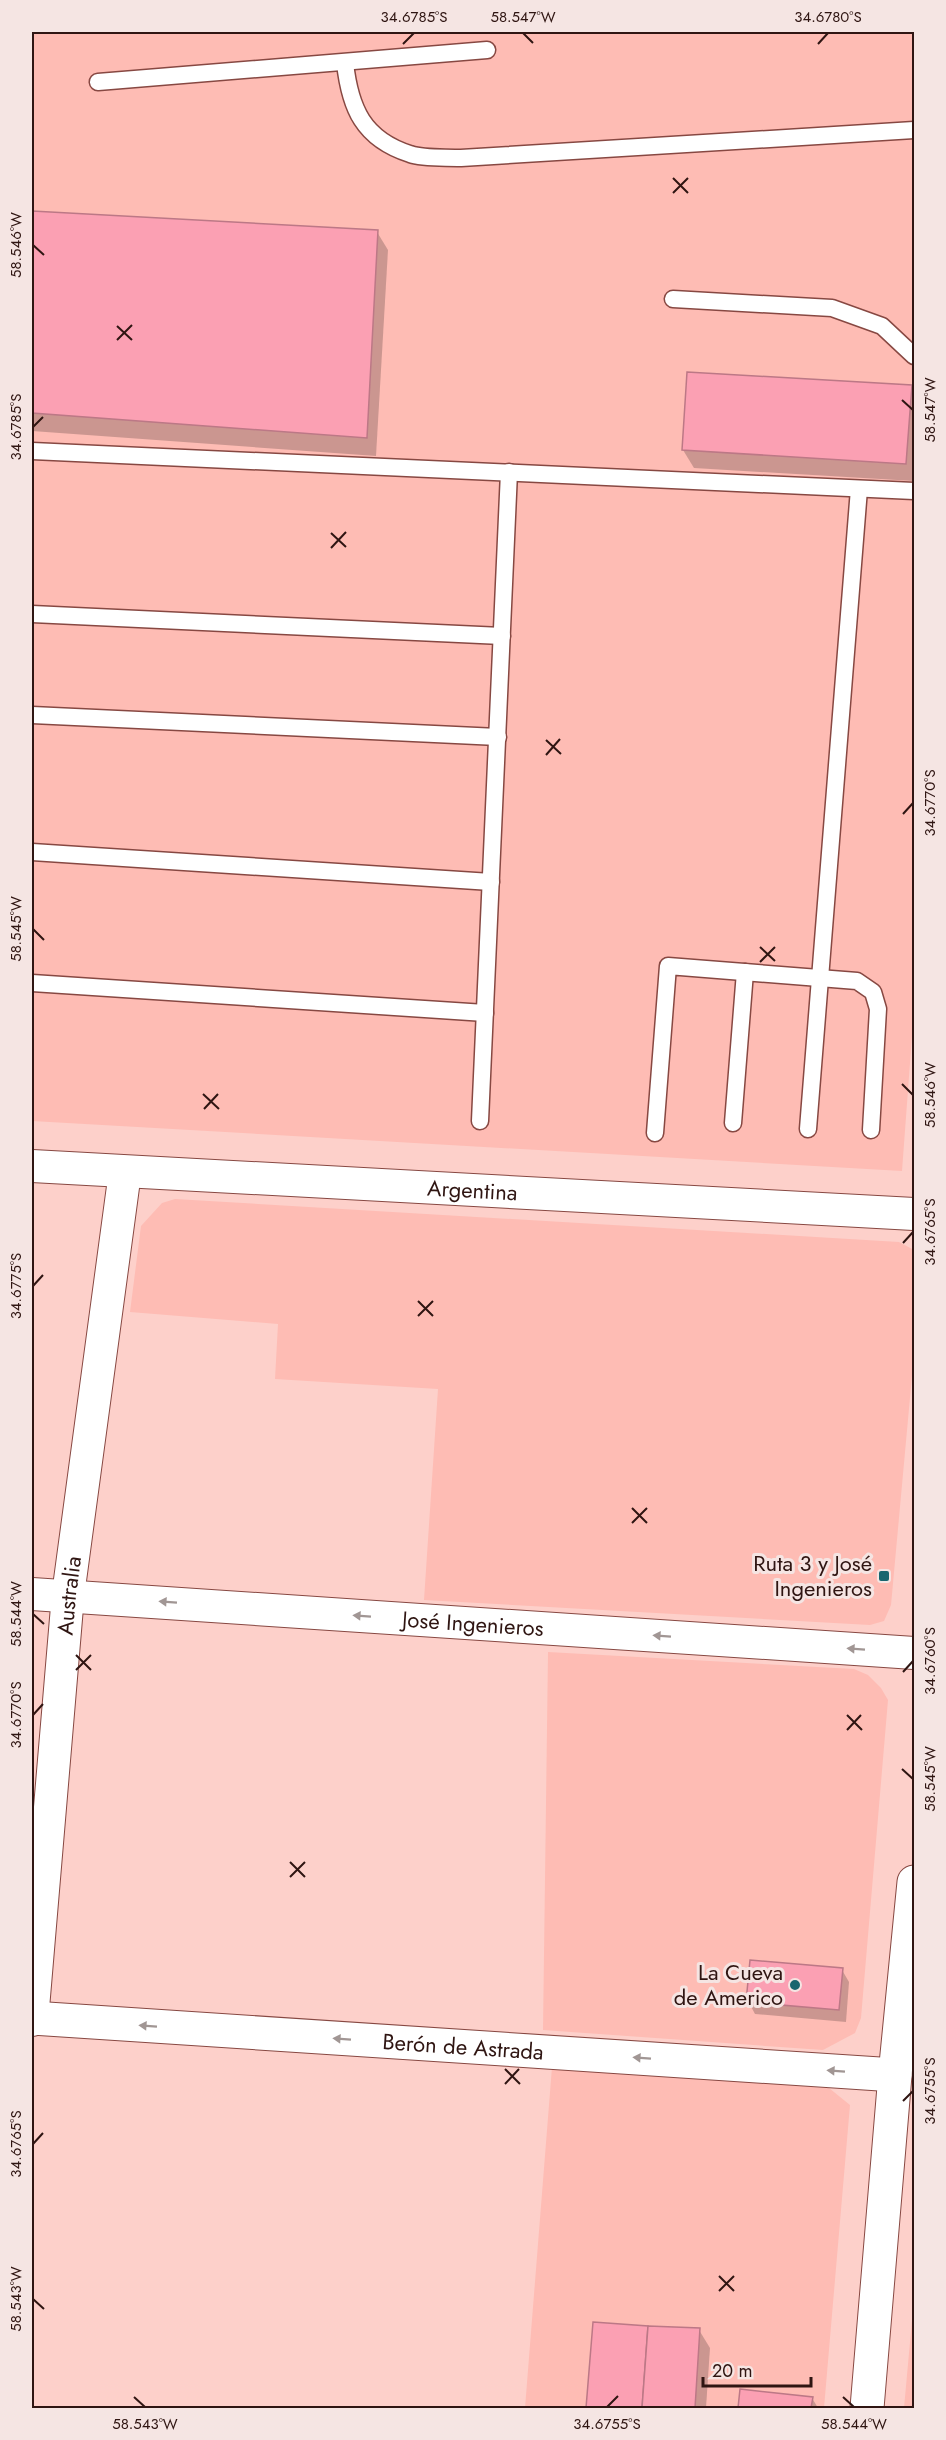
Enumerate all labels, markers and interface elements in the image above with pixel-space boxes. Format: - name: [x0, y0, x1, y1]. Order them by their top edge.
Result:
- text: 34.6785°S: [381, 6, 448, 28]
- text: 58.547°W: [490, 6, 556, 28]
- text: 34.6780°S: [794, 6, 862, 28]
- text: 58.546°W: [5, 212, 27, 278]
- text: 58.547°W: [919, 377, 941, 443]
- text: 34.6785°S: [5, 394, 27, 461]
- text: 34.6770°S: [919, 769, 941, 837]
- text: 58.545°W: [5, 896, 27, 962]
- text: 58.546°W: [919, 1062, 941, 1128]
- street label: Argentina: [426, 1172, 518, 1208]
- text: 34.6765°S: [919, 1198, 941, 1266]
- text: 34.6775°S: [5, 1253, 27, 1319]
- place label: Ruta 3 y José Ingenieros: [753, 1547, 872, 1604]
- street label: Australia: [49, 1554, 89, 1636]
- marker: Ruta 3 y José Ingenieros: [877, 1569, 891, 1583]
- text: 58.544°W: [5, 1581, 27, 1647]
- one-way arrow: [158, 1598, 177, 1607]
- street label: José Ingenieros: [398, 1603, 545, 1644]
- one-way arrow: [353, 1611, 372, 1620]
- text: 34.6760°S: [919, 1627, 941, 1695]
- one-way arrow: [652, 1631, 671, 1641]
- one-way arrow: [847, 1645, 866, 1654]
- text: 34.6770°S: [5, 1681, 27, 1749]
- text: 58.545°W: [919, 1746, 941, 1812]
- place label: La Cueva de Americo: [674, 1956, 783, 2013]
- marker: La Cueva de Americo: [788, 1978, 802, 1992]
- one-way arrow: [138, 2021, 157, 2030]
- street label: Berón de Astrada: [381, 2025, 545, 2068]
- one-way arrow: [333, 2034, 352, 2043]
- one-way arrow: [632, 2054, 651, 2063]
- text: 34.6755°S: [919, 2057, 941, 2125]
- one-way arrow: [827, 2067, 846, 2076]
- text: 34.6765°S: [5, 2110, 27, 2178]
- text: 58.543°W: [5, 2266, 27, 2332]
- scale bar: [703, 2350, 811, 2388]
- text: 20 m: [712, 2358, 752, 2384]
- text: 58.543°W: [112, 2413, 178, 2435]
- text: 34.6755°S: [573, 2413, 641, 2435]
- text: 58.544°W: [821, 2413, 887, 2435]

